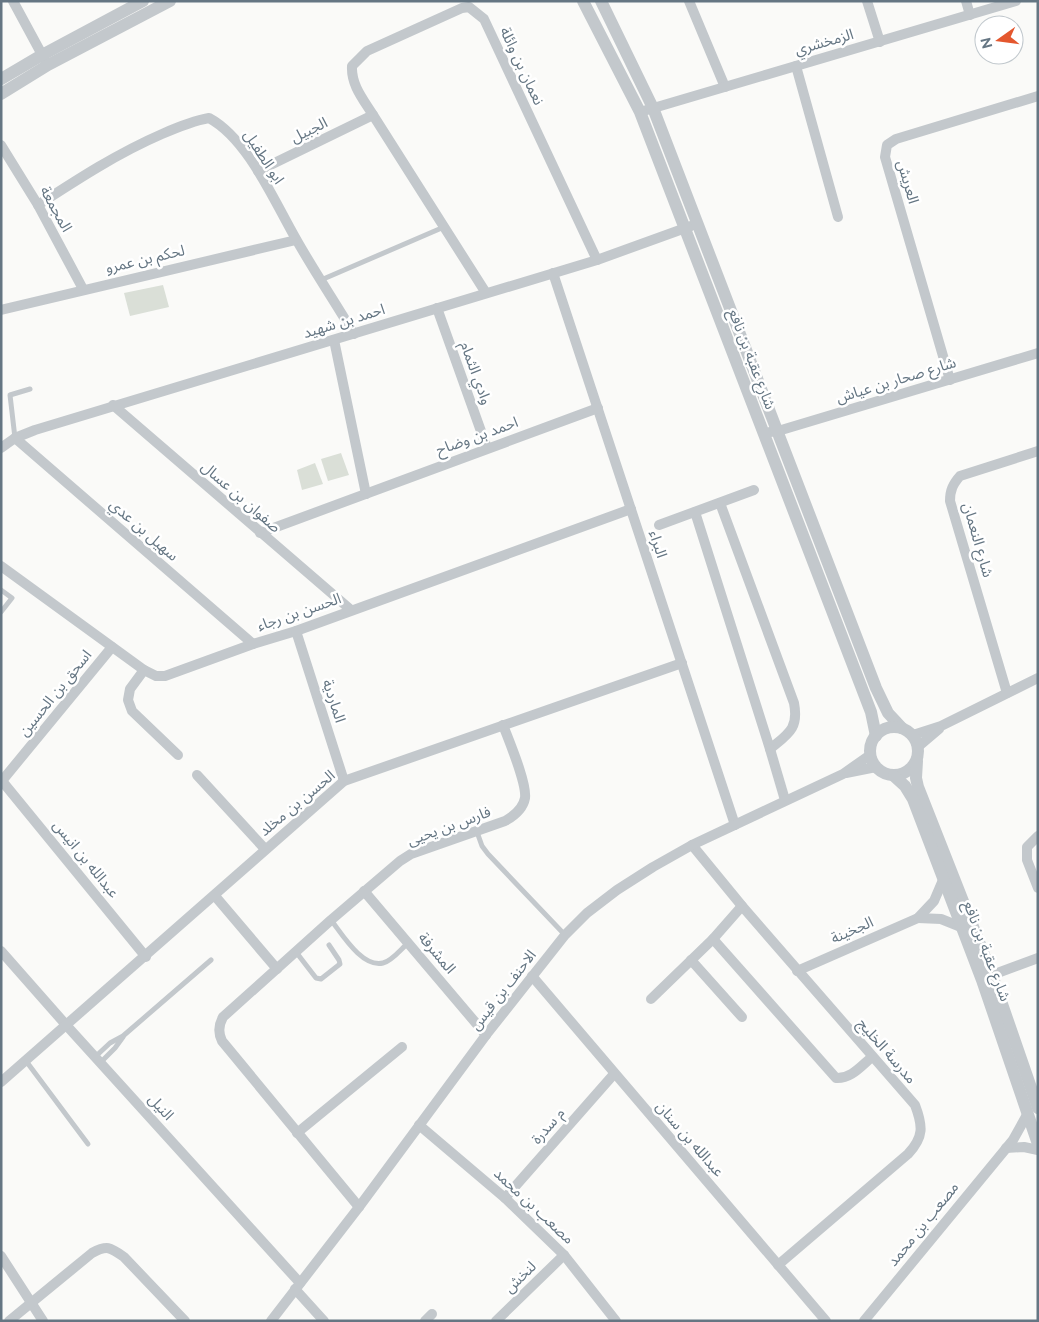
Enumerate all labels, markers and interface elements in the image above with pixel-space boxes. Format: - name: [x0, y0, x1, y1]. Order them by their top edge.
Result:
- north arrow: [974, 15, 1024, 65]
- street label: نعمان بن وائلة: [496, 24, 548, 108]
- street label: الزمخشري: [793, 25, 856, 61]
- text: N: [977, 36, 995, 50]
- street label: الجبيل: [288, 113, 330, 147]
- street label: ابو الطفيل: [240, 127, 288, 187]
- street label: العريش: [893, 158, 923, 206]
- street label: المجمعة: [36, 183, 76, 235]
- street label: لحكم بن عمرو: [104, 241, 187, 279]
- street label: احمد بن شهيد: [301, 300, 387, 342]
- street label: شارع عقبة بن نافع: [722, 306, 780, 413]
- street label: وادي الثمام: [454, 339, 496, 408]
- street label: شارع صحار بن عياش: [834, 353, 959, 410]
- street label: احمد بن وضاح: [434, 413, 521, 462]
- street label: صفوان بن عسال: [198, 458, 284, 536]
- street label: سهيل بن عدي: [104, 495, 182, 567]
- street label: شارع النعمان: [956, 501, 997, 580]
- street label: البراء: [645, 528, 671, 560]
- street label: الحسن بن رجاء: [255, 589, 343, 635]
- street label: اسحق بن الحسين: [15, 646, 96, 740]
- street label: الماردية: [319, 677, 349, 725]
- street label: الحسن بن مخلد: [255, 766, 339, 840]
- street label: فارس بن يحيى: [405, 802, 493, 849]
- street label: عبدالله بن انيس: [49, 816, 123, 902]
- street label: شارع عقبة بن نافع: [957, 898, 1015, 1005]
- street label: الجخينة: [828, 913, 876, 947]
- street label: المشرفة: [415, 929, 459, 977]
- street label: الاحنف بن قيس: [466, 946, 540, 1034]
- street label: مدرسة الخليج: [851, 1015, 920, 1089]
- street label: النيل: [145, 1090, 177, 1124]
- street label: عبدالله بن سنان: [652, 1098, 728, 1181]
- street label: م سدرة: [527, 1104, 570, 1149]
- street label: مصعب بن محمد: [490, 1164, 578, 1248]
- street label: مصعب بن محمد: [884, 1178, 962, 1270]
- street label: لنخش: [500, 1257, 540, 1297]

